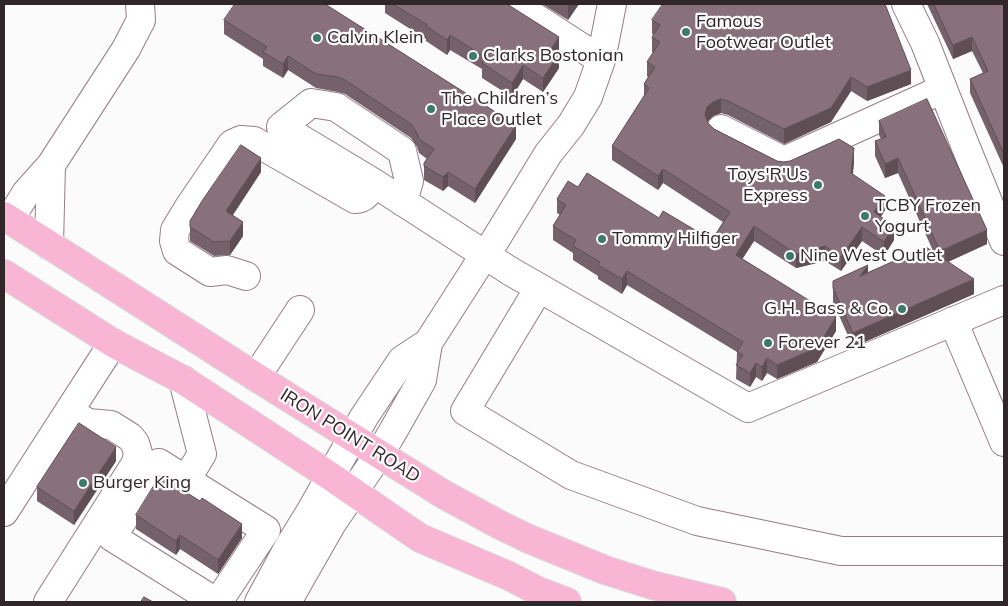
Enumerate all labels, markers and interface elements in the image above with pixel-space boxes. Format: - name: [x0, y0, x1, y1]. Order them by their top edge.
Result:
- place label: Famous Footwear Outlet: [696, 11, 831, 54]
- marker: Famous Footwear Outlet: [680, 26, 692, 38]
- place label: Calvin Klein: [327, 27, 424, 49]
- marker: Calvin Klein: [311, 32, 323, 44]
- place label: Clarks Bostonian: [483, 45, 624, 67]
- marker: Clarks Bostonian: [467, 50, 479, 62]
- place label: The Children’s Place Outlet: [441, 88, 558, 130]
- marker: The Children’s Place Outlet: [425, 103, 437, 115]
- place label: Toys'R'Us Express: [728, 164, 808, 206]
- marker: Toys'R'Us Express: [812, 179, 824, 191]
- place label: TCBY Frozen Yogurt: [875, 195, 981, 238]
- marker: TCBY Frozen Yogurt: [859, 210, 871, 222]
- place label: Tommy Hilfiger: [612, 228, 737, 250]
- marker: Tommy Hilfiger: [596, 233, 608, 245]
- place label: Nine West Outlet: [800, 245, 942, 267]
- marker: Nine West Outlet: [784, 250, 796, 262]
- place label: G.H. Bass & Co.: [764, 298, 892, 320]
- marker: G.H. Bass & Co.: [896, 303, 908, 315]
- place label: Forever 21: [778, 332, 866, 354]
- marker: Forever 21: [762, 337, 774, 349]
- street label: IRON POINT ROAD: [276, 384, 424, 488]
- place label: Burger King: [93, 472, 191, 494]
- marker: Burger King: [77, 477, 89, 489]

